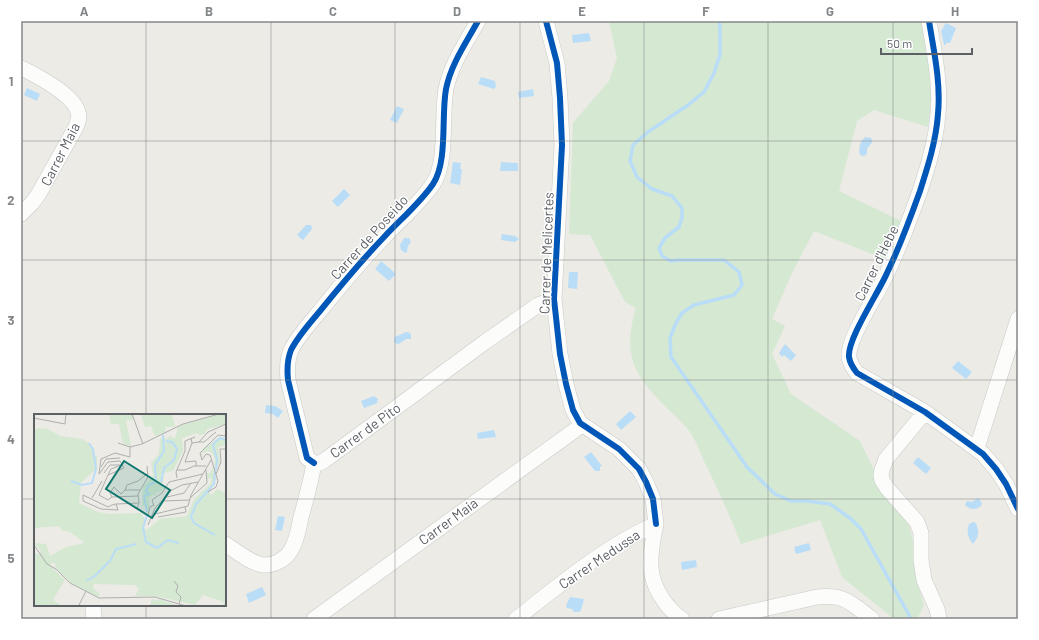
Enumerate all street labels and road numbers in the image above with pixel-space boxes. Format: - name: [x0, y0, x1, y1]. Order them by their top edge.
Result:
- street label: Carrer Maia: [37, 119, 83, 189]
- street label: Carrer de Poseido: [327, 191, 411, 283]
- street label: Carrer de Melicertes: [535, 191, 557, 314]
- street label: Carrer d'Hebe: [850, 222, 902, 304]
- street label: Carrer de Pito: [326, 399, 404, 461]
- street label: Carrer Maia: [415, 494, 481, 548]
- street label: Carrer Medussa: [555, 526, 643, 592]

